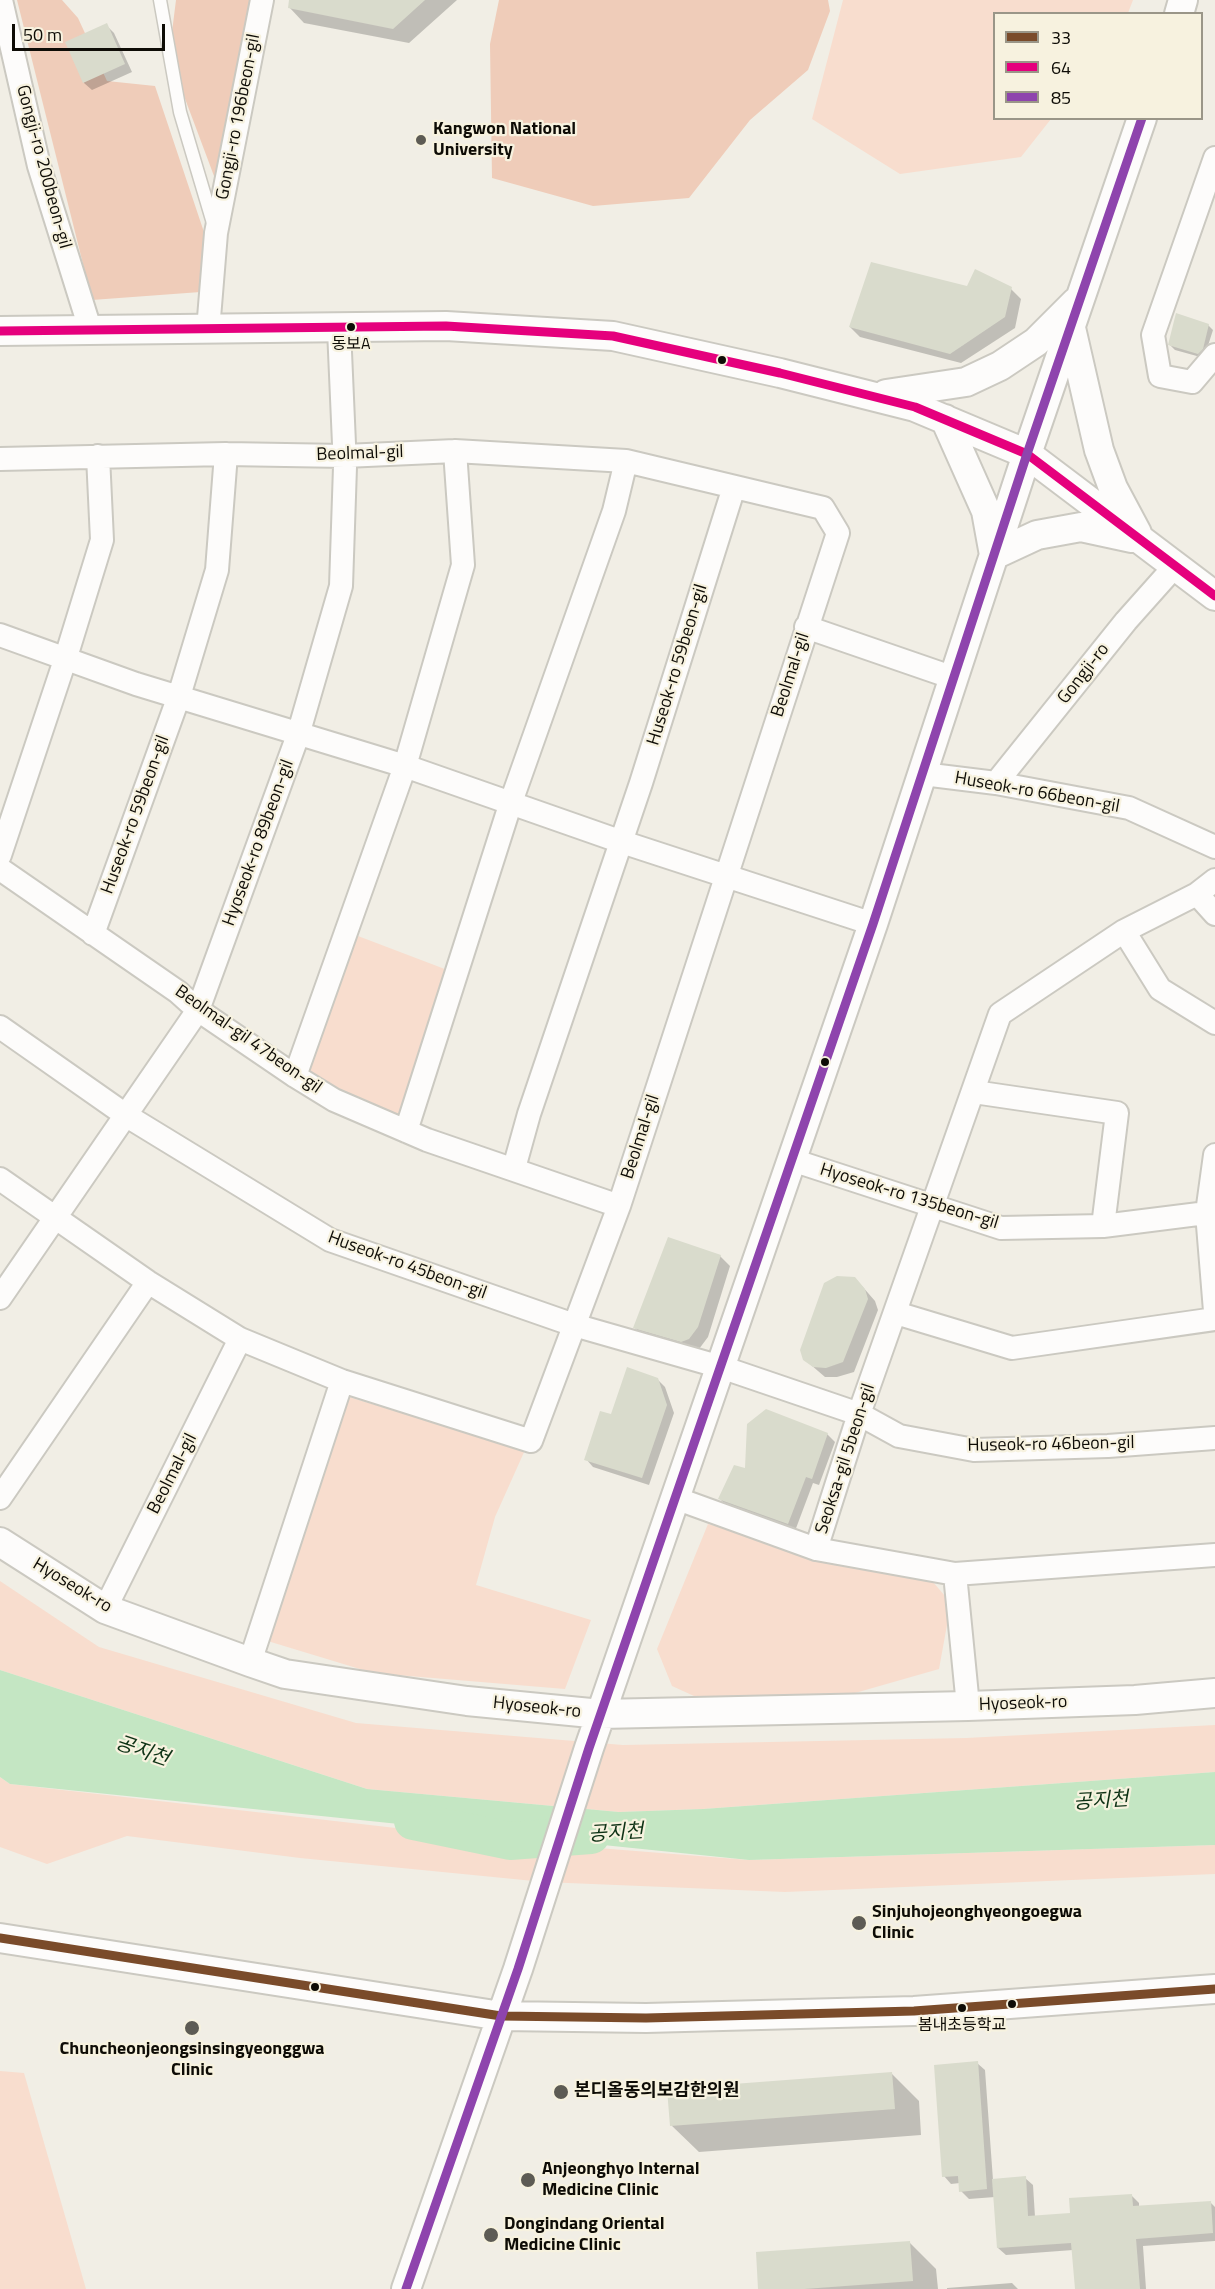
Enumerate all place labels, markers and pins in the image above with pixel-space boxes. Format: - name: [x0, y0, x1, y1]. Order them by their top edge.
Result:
- place label: Kangwon National University: [433, 119, 576, 162]
- marker: Kangwon National University: [414, 133, 428, 147]
- marker: 동보A: [345, 321, 357, 333]
- place label: 동보A: [332, 335, 370, 355]
- unlabelled marker: [716, 354, 728, 366]
- unlabelled marker: [819, 1056, 831, 1068]
- place label: Sinjuhojeonghyeongoegwa Clinic: [872, 1902, 1082, 1944]
- marker: Sinjuhojeonghyeongoegwa Clinic: [850, 1914, 868, 1932]
- unlabelled marker: [309, 1981, 321, 1993]
- unlabelled marker: [1006, 1998, 1018, 2010]
- marker: 봄내초등학교: [956, 2002, 968, 2014]
- place label: 봄내초등학교: [918, 2016, 1006, 2036]
- marker: Chuncheonjeongsinsingyeonggwa Clinic: [183, 2019, 201, 2037]
- place label: Chuncheonjeongsinsingyeonggwa Clinic: [60, 2039, 324, 2082]
- place label: 본디올동의보감한의원: [574, 2081, 740, 2103]
- marker: 본디올동의보감한의원: [552, 2083, 570, 2101]
- place label: Anjeonghyo Internal Medicine Clinic: [542, 2159, 700, 2202]
- marker: Anjeonghyo Internal Medicine Clinic: [519, 2171, 537, 2189]
- place label: Dongindang Oriental Medicine Clinic: [504, 2214, 665, 2256]
- marker: Dongindang Oriental Medicine Clinic: [482, 2226, 500, 2244]

